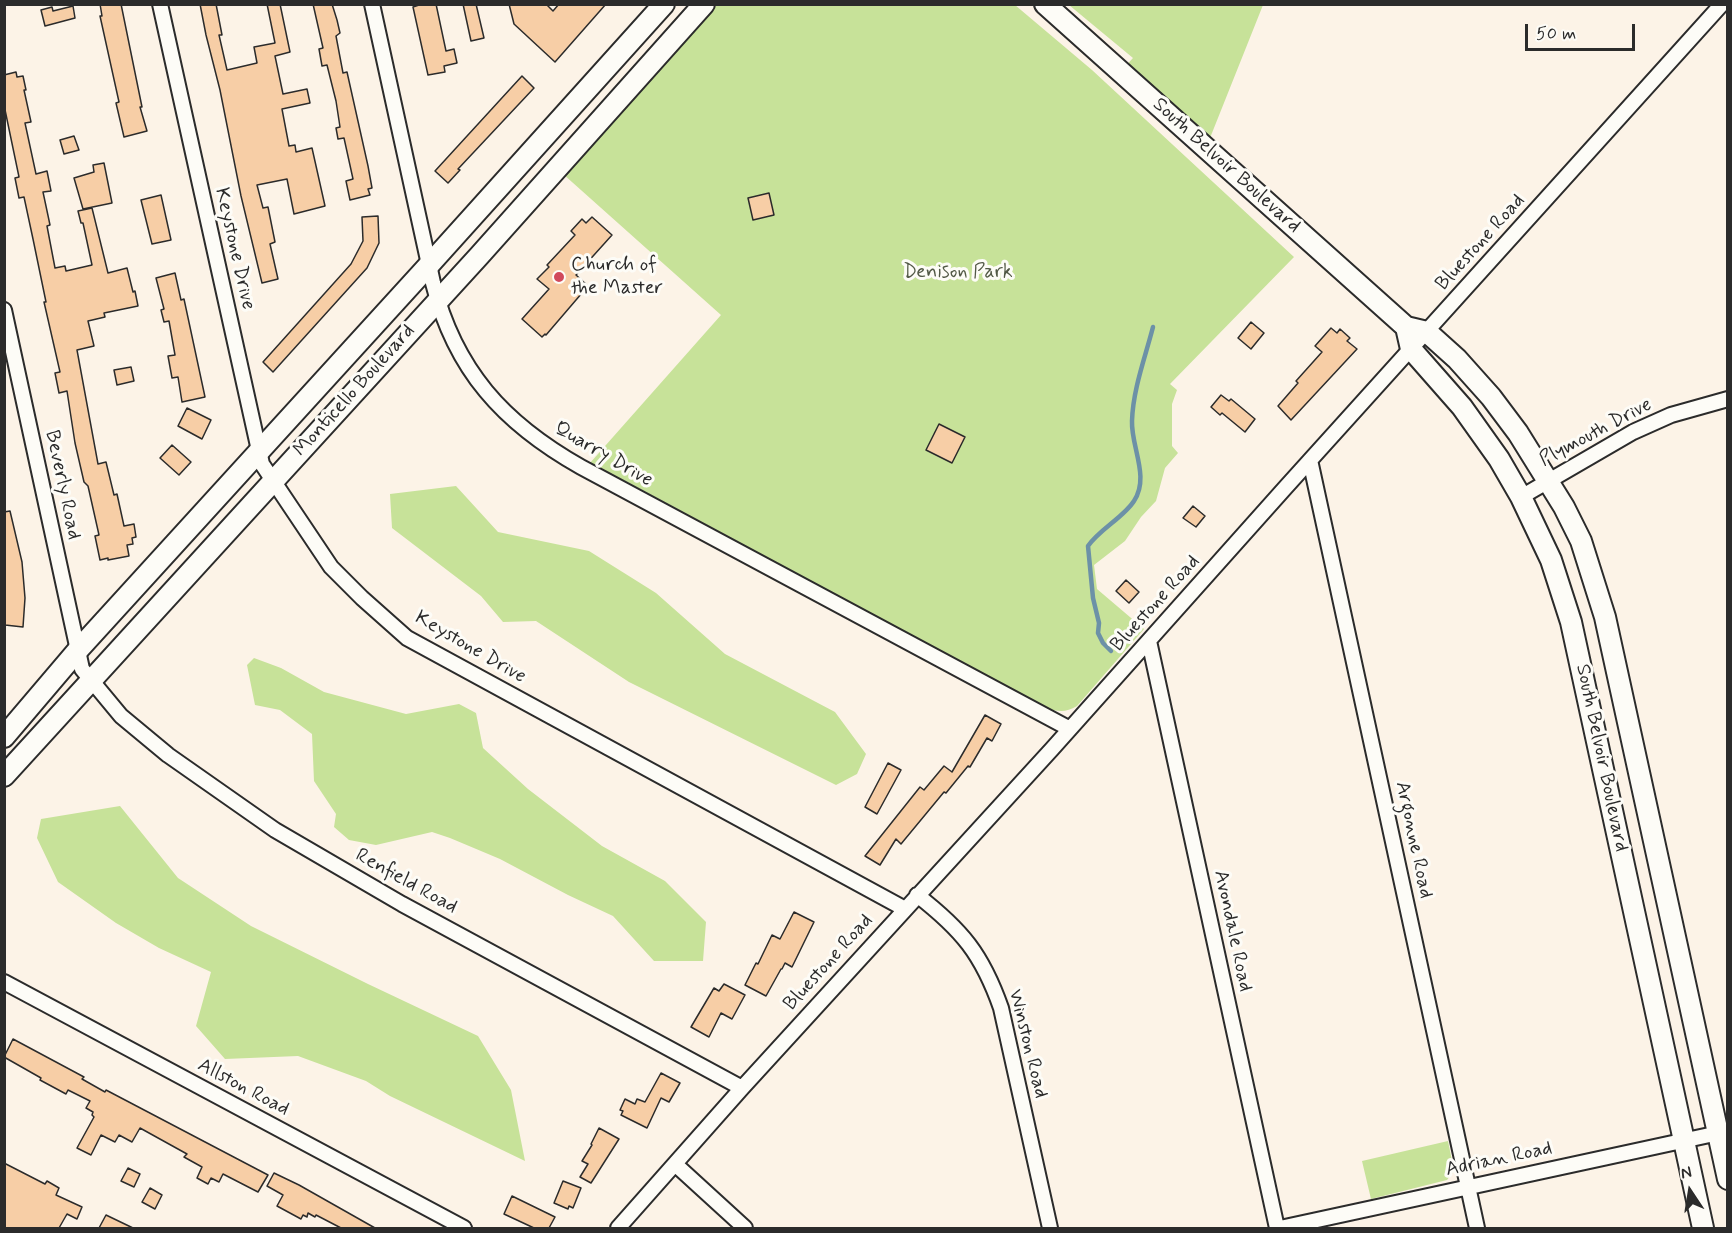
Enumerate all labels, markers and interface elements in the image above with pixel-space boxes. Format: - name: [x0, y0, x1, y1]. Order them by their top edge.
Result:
- scale bar: [1528, 12, 1638, 50]
- text: 50 m: [1536, 22, 1576, 46]
- street label: South Belvoir Boulevard: [1147, 93, 1305, 239]
- street label: Keystone Drive: [208, 186, 260, 312]
- street label: Bluestone Road: [1431, 190, 1531, 296]
- place label: Church of the Master: [571, 254, 663, 301]
- park label: Denison Park: [903, 261, 1013, 285]
- marker: Church of the Master: [552, 270, 566, 284]
- street label: Monticello Boulevard: [289, 320, 421, 462]
- street label: Plymouth Drive: [1536, 393, 1656, 473]
- street label: Quarry Drive: [549, 417, 657, 493]
- street label: Beverly Road: [39, 428, 85, 542]
- street label: Bluestone Road: [1106, 551, 1206, 657]
- street label: Keystone Drive: [410, 607, 530, 689]
- street label: South Belvoir Boulevard: [1569, 662, 1633, 854]
- street label: Argonne Road: [1389, 779, 1437, 901]
- street label: Renfield Road: [351, 844, 461, 920]
- street label: Avondale Road: [1207, 868, 1257, 994]
- street label: Bluestone Road: [779, 910, 879, 1016]
- street label: Winston Road: [1002, 987, 1052, 1101]
- street label: Allston Road: [193, 1054, 293, 1122]
- street label: Adrian Road: [1444, 1137, 1554, 1183]
- north arrow: [1660, 1161, 1720, 1221]
- text: N: [1679, 1162, 1694, 1184]

